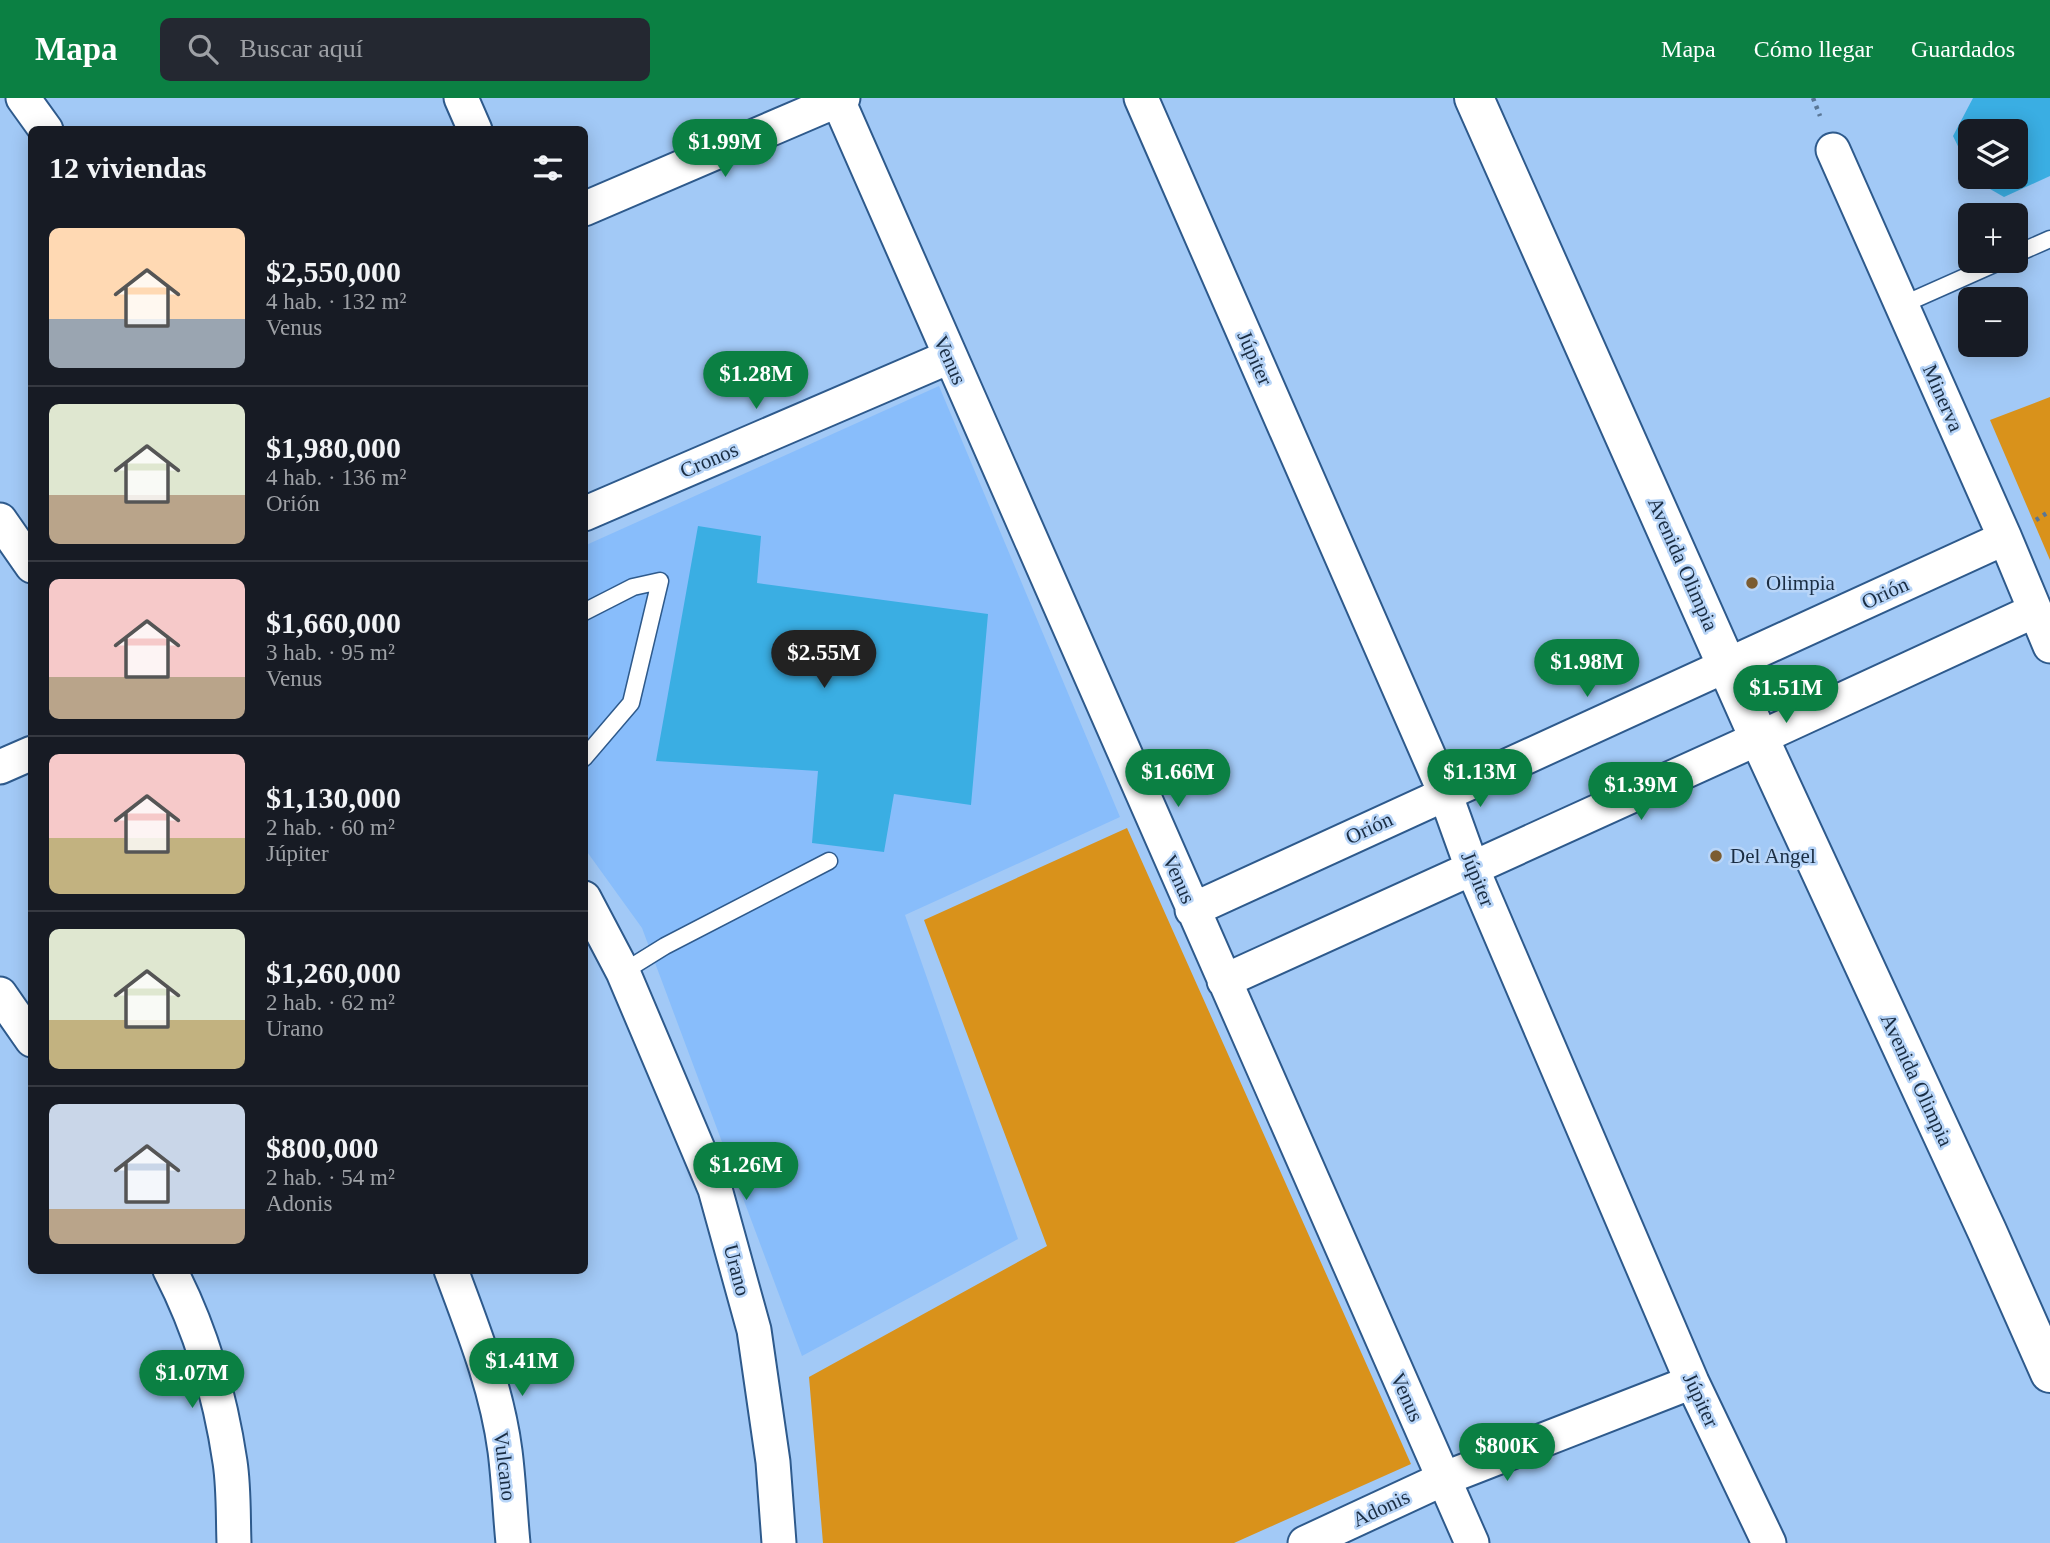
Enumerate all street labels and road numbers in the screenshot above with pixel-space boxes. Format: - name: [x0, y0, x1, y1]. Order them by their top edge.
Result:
- street label: Júpiter: [1232, 327, 1278, 389]
- street label: Venus: [929, 332, 971, 388]
- street label: Minerva: [1918, 361, 1969, 436]
- street label: Cronos: [676, 437, 742, 483]
- street label: Avenida Olimpia: [1643, 493, 1723, 635]
- street label: Orión: [1858, 572, 1913, 614]
- street label: Orión: [1342, 807, 1397, 849]
- street label: Júpiter: [1456, 848, 1500, 910]
- street label: Venus: [1158, 851, 1200, 907]
- street label: Avenida Olimpia: [1876, 1010, 1959, 1151]
- street label: Urano: [719, 1242, 755, 1298]
- street label: Venus: [1386, 1369, 1428, 1425]
- street label: Júpiter: [1678, 1369, 1724, 1431]
- street label: Vulcano: [489, 1430, 521, 1502]
- street label: Adonis: [1348, 1484, 1414, 1532]

